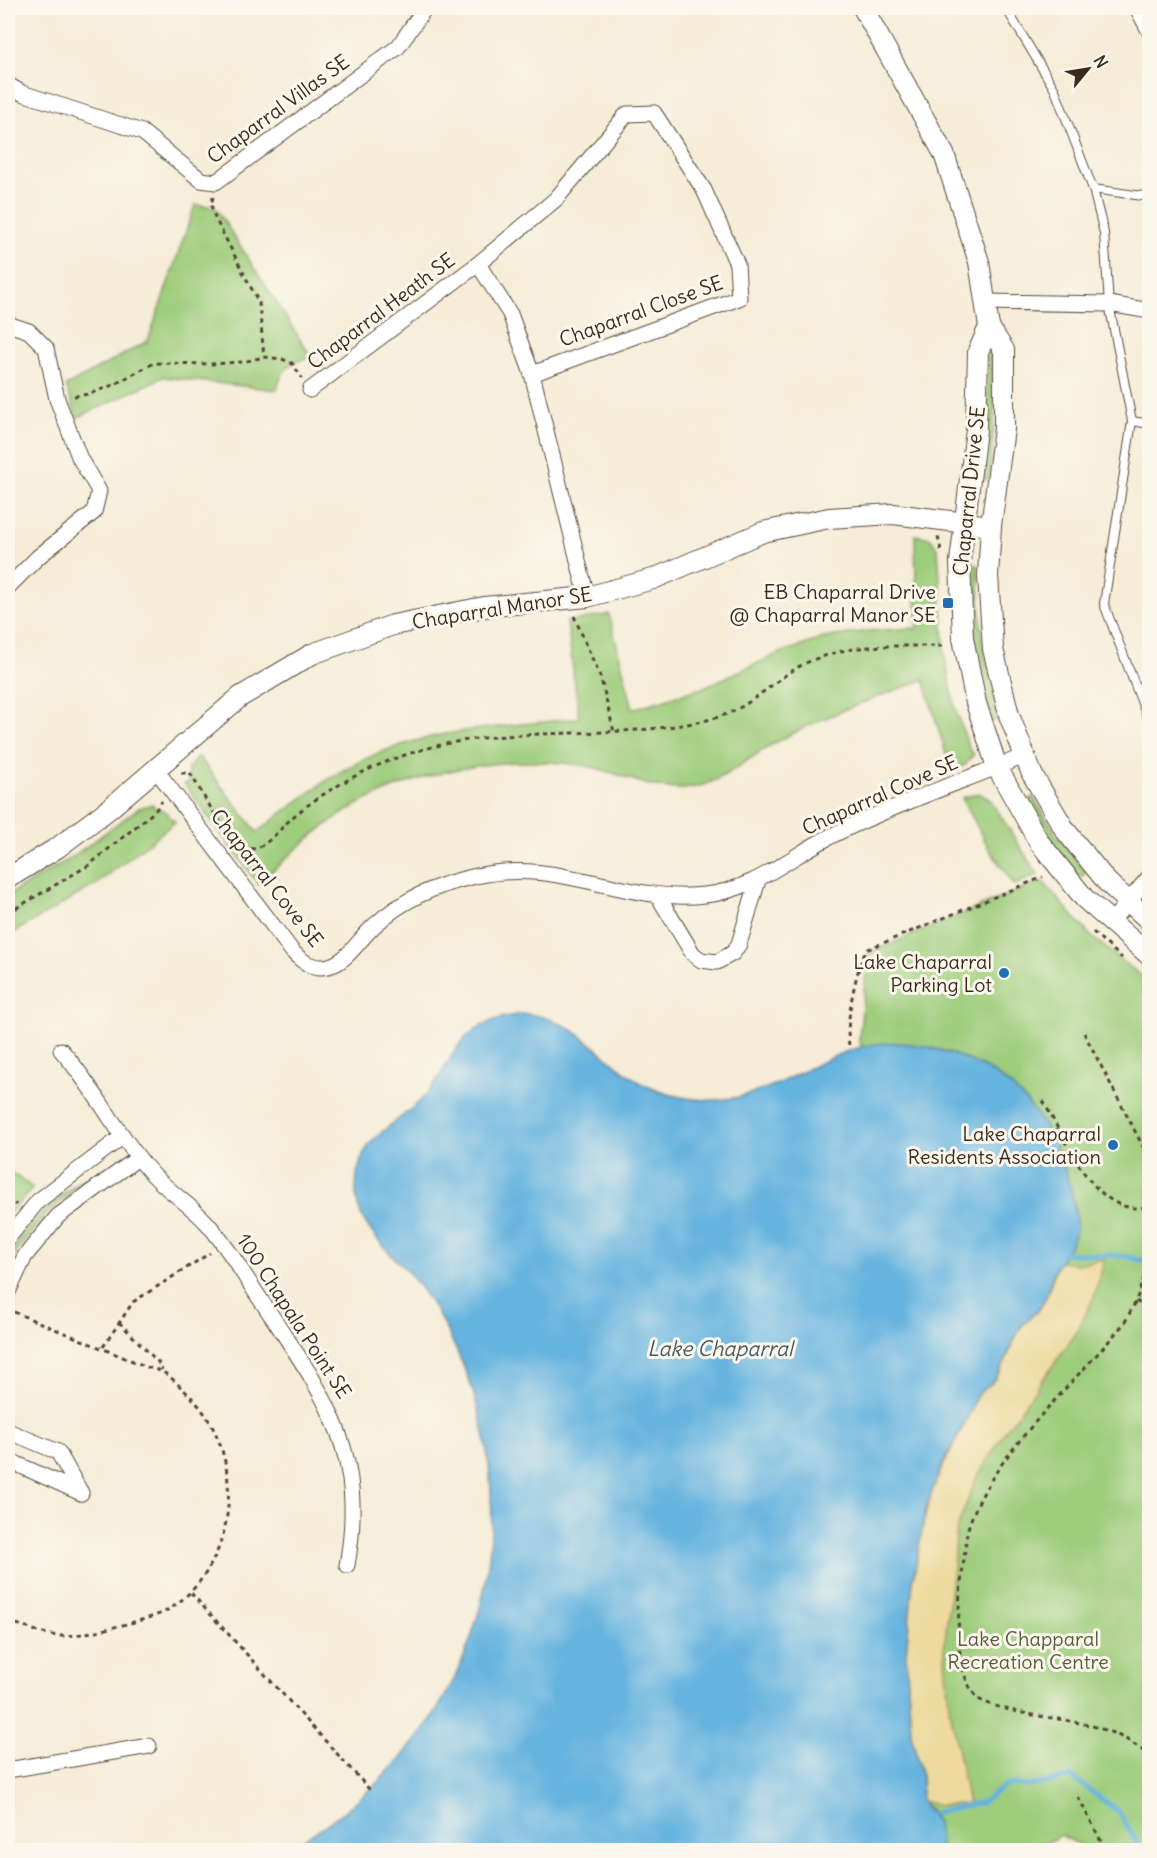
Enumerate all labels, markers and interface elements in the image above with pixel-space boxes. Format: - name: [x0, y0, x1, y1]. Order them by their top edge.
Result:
- north arrow: [1058, 39, 1118, 99]
- street label: Chaparral Villas SE: [202, 49, 354, 169]
- text: N: [1090, 52, 1112, 71]
- street label: Chaparral Heath SE: [302, 247, 459, 374]
- street label: Chaparral Close SE: [556, 269, 726, 352]
- street label: Chaparral Drive SE: [947, 405, 990, 577]
- place label: EB Chaparral Drive @ Chaparral Manor SE: [729, 579, 936, 627]
- street label: Chaparral Manor SE: [410, 581, 594, 634]
- marker: EB Chaparral Drive @ Chaparral Manor SE: [941, 596, 955, 610]
- street label: Chaparral Cove SE: [798, 749, 962, 840]
- street label: Chaparral Cove SE: [206, 804, 329, 952]
- place label: Lake Chaparral Parking Lot: [853, 949, 992, 997]
- marker: Lake Chaparral Parking Lot: [997, 966, 1011, 980]
- place label: Lake Chaparral Residents Association: [908, 1121, 1101, 1169]
- marker: Lake Chaparral Residents Association: [1106, 1138, 1120, 1152]
- street label: 100 Chapala Point SE: [232, 1229, 357, 1403]
- water label: Lake Chaparral: [647, 1335, 796, 1362]
- park label: Lake Chapparal Recreation Centre: [947, 1626, 1109, 1674]

